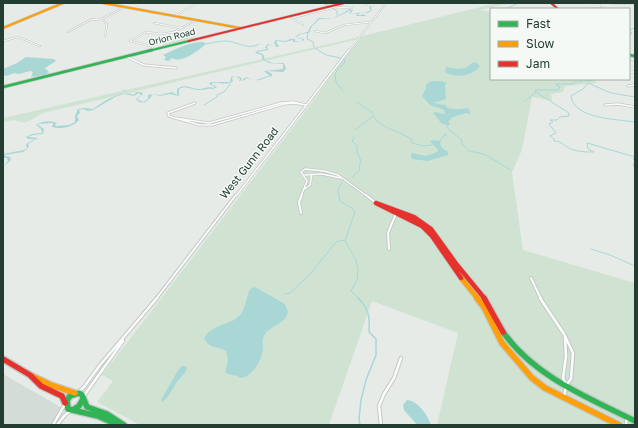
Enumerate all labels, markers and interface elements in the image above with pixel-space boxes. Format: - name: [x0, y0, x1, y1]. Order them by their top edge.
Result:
- legend: [490, 8, 630, 80]
- text: Fast: [526, 16, 551, 31]
- street label: Orion Road: [147, 25, 196, 48]
- text: Slow: [526, 36, 554, 51]
- text: Jam: [526, 56, 550, 71]
- street label: West Gunn Road: [217, 124, 281, 201]

